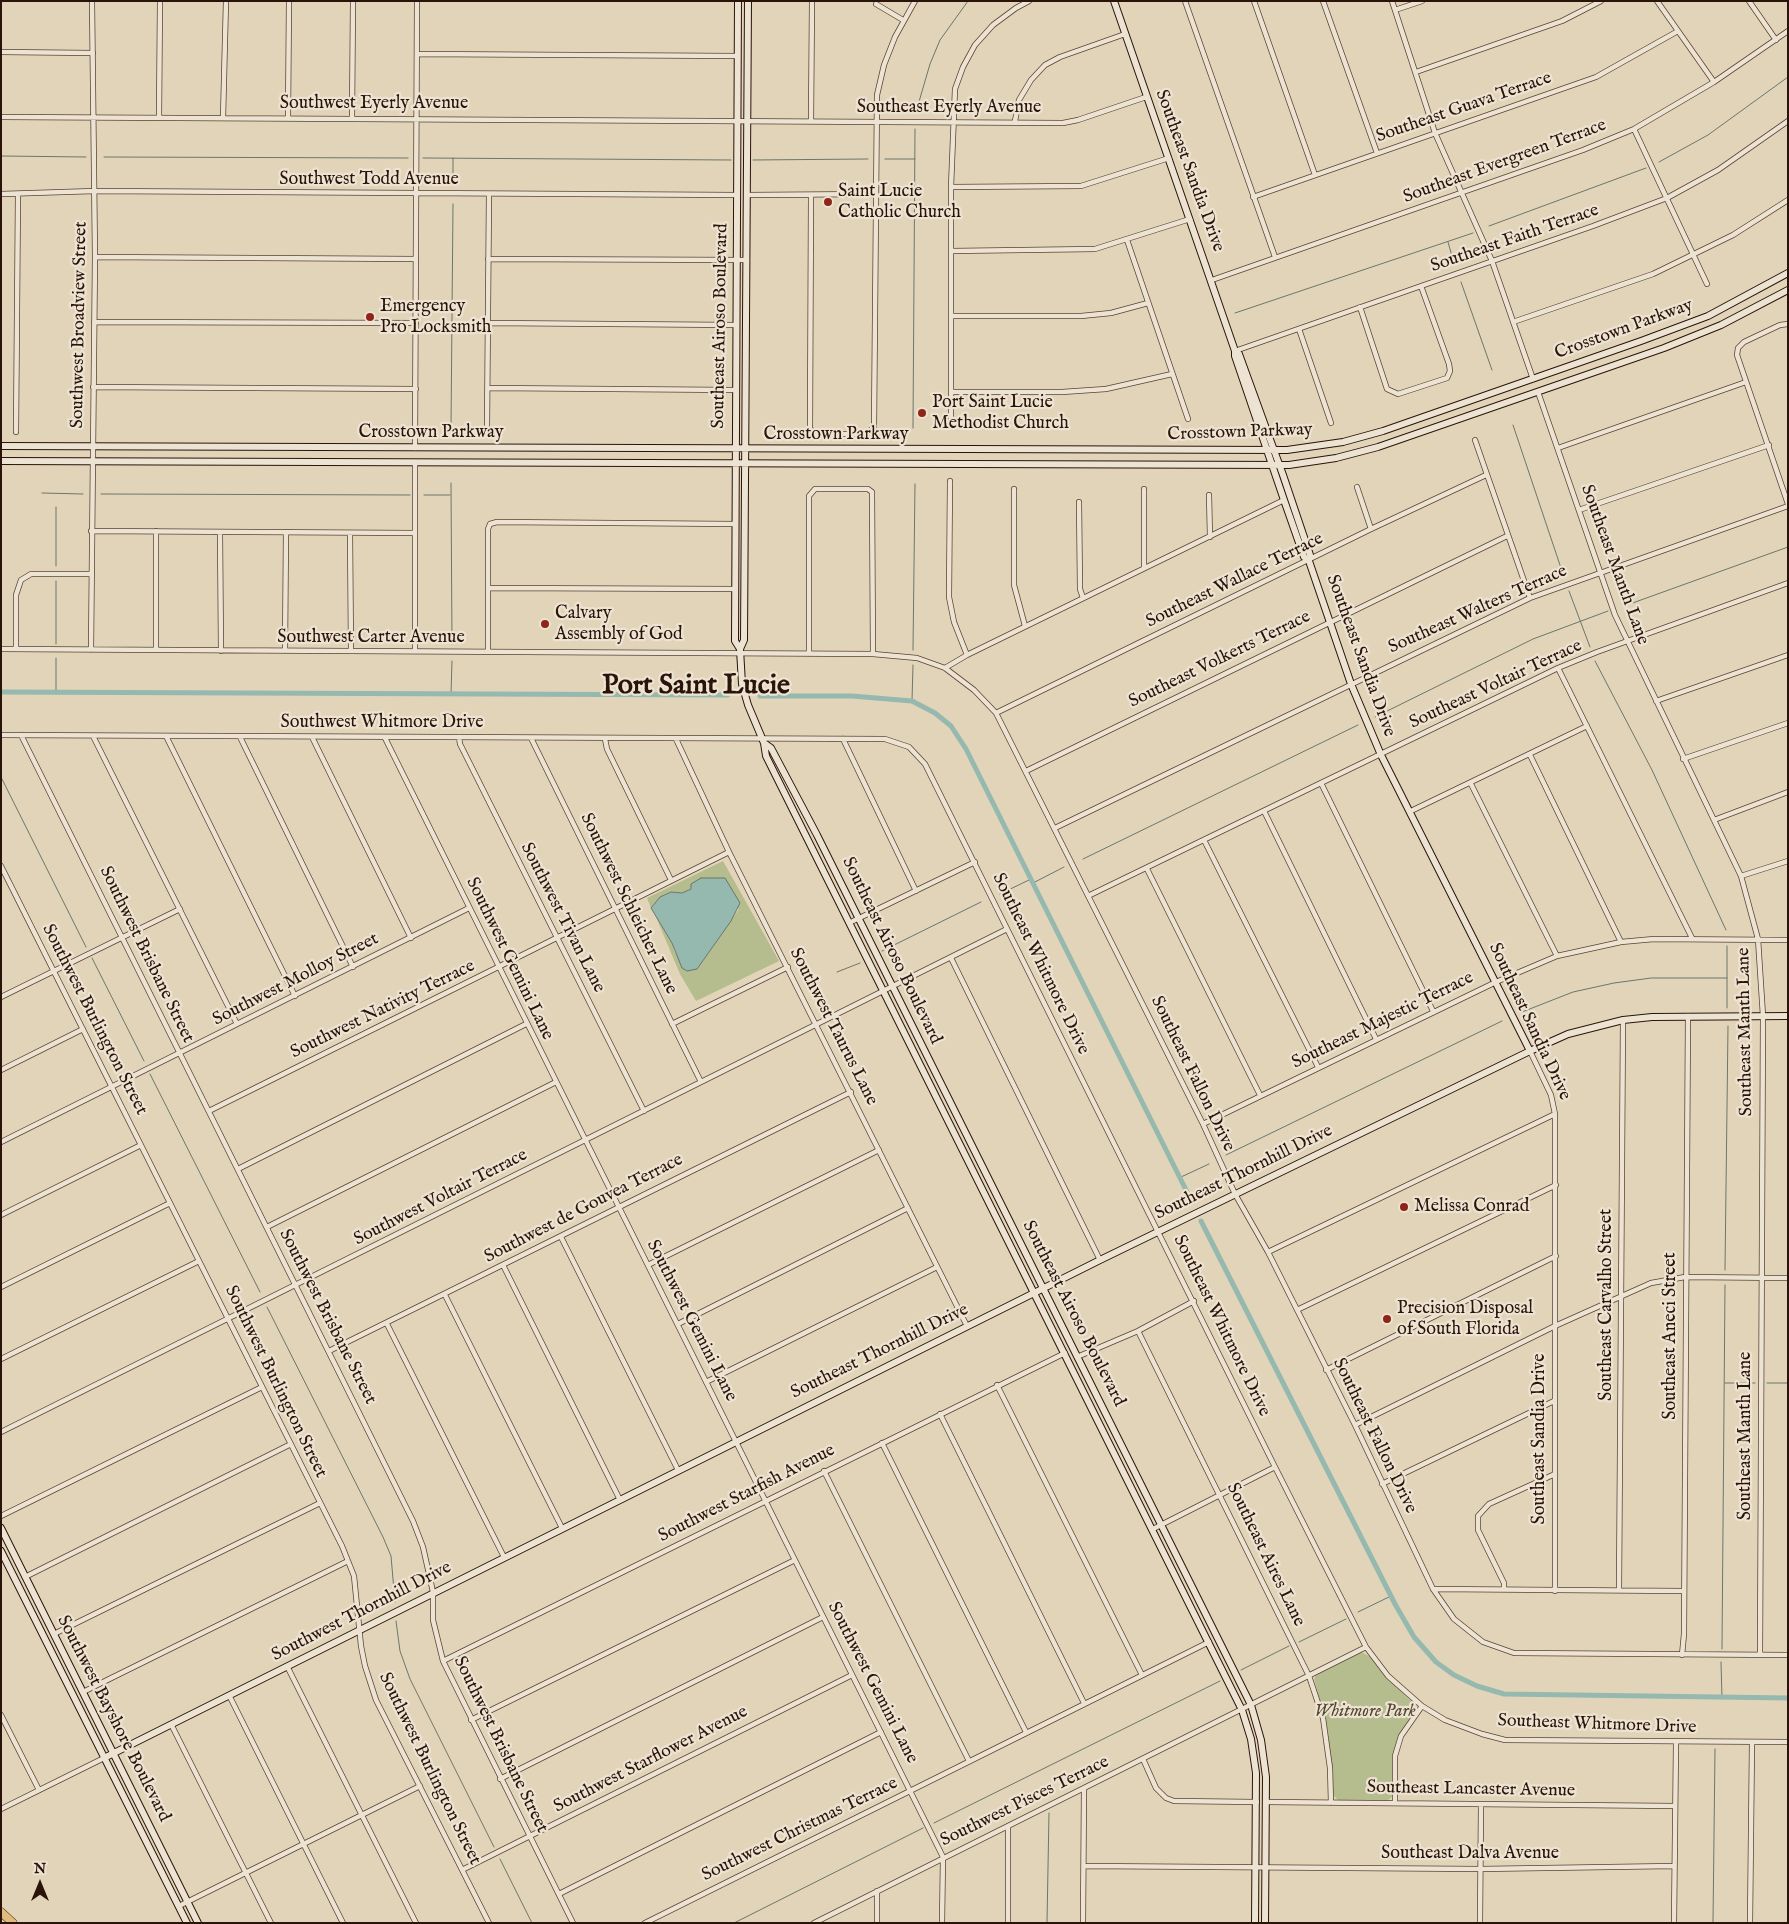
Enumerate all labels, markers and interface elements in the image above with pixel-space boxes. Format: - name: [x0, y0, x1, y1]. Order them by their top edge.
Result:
- street label: Southeast Guava Terrace: [1373, 68, 1555, 148]
- street label: Southeast Sandia Drive: [1150, 87, 1228, 255]
- street label: Southwest Eyerly Avenue: [280, 93, 468, 115]
- street label: Southeast Eyerly Avenue: [857, 97, 1041, 119]
- street label: Southeast Evergreen Terrace: [1400, 115, 1610, 209]
- street label: Southwest Todd Avenue: [279, 169, 459, 191]
- place label: Saint Lucie Catholic Church: [838, 181, 961, 223]
- marker: Saint Lucie Catholic Church: [822, 196, 834, 208]
- street label: Southeast Faith Terrace: [1428, 200, 1602, 278]
- street label: Southwest Broadview Street: [67, 221, 93, 429]
- street label: Southeast Airoso Boulevard: [708, 223, 734, 429]
- street label: Crosstown Parkway: [1552, 295, 1696, 365]
- place label: Emergency Pro Locksmith: [380, 296, 491, 338]
- marker: Emergency Pro Locksmith: [364, 311, 376, 323]
- place label: Port Saint Lucie Methodist Church: [932, 392, 1069, 434]
- marker: Port Saint Lucie Methodist Church: [916, 407, 928, 419]
- street label: Crosstown Parkway: [1167, 420, 1313, 446]
- street label: Crosstown Parkway: [358, 422, 504, 444]
- street label: Crosstown Parkway: [763, 424, 909, 446]
- street label: Southeast Manth Lane: [1575, 482, 1653, 648]
- street label: Southeast Wallace Terrace: [1143, 529, 1327, 633]
- street label: Southeast Walters Terrace: [1385, 561, 1571, 659]
- street label: Southeast Sandia Drive: [1321, 572, 1399, 740]
- place label: Calvary Assembly of God: [555, 603, 683, 646]
- street label: Southeast Volkerts Terrace: [1126, 607, 1314, 713]
- marker: Calvary Assembly of God: [539, 618, 551, 630]
- street label: Southwest Carter Avenue: [277, 627, 465, 649]
- street label: Southeast Voltair Terrace: [1406, 636, 1586, 734]
- district label: Port Saint Lucie: [602, 670, 790, 704]
- street label: Southwest Whitmore Drive: [281, 712, 483, 734]
- street label: Southwest Schleicher Lane: [575, 810, 681, 998]
- street label: Southwest Tivan Lane: [515, 839, 609, 997]
- street label: Southeast Airoso Boulevard: [836, 854, 946, 1048]
- street label: Southwest Brisbane Street: [94, 863, 198, 1047]
- street label: Southeast Whitmore Drive: [987, 870, 1093, 1058]
- street label: Southwest Gemini Lane: [460, 874, 558, 1044]
- street label: Southwest Burlington Street: [36, 921, 152, 1119]
- street label: Southwest Molloy Street: [209, 929, 383, 1031]
- street label: Southeast Sandia Drive: [1483, 940, 1575, 1104]
- street label: Southwest Taurus Lane: [784, 945, 882, 1109]
- street label: Southeast Manth Lane: [1734, 947, 1758, 1117]
- street label: Southwest Nativity Terrace: [287, 956, 479, 1064]
- street label: Southeast Majestic Terrace: [1289, 968, 1477, 1074]
- street label: Southeast Fallon Drive: [1145, 993, 1239, 1155]
- street label: Southeast Thornhill Drive: [1152, 1121, 1336, 1225]
- street label: Southwest Voltair Terrace: [351, 1145, 531, 1251]
- street label: Southwest de Gouvea Terrace: [481, 1149, 687, 1269]
- place label: Melissa Conrad: [1414, 1196, 1529, 1218]
- marker: Melissa Conrad: [1398, 1201, 1410, 1213]
- street label: Southeast Carvalho Street: [1596, 1209, 1618, 1401]
- street label: Southeast Airoso Boulevard: [1017, 1218, 1129, 1410]
- street label: Southwest Brisbane Street: [273, 1226, 381, 1408]
- street label: Southeast Whitmore Drive: [1168, 1232, 1274, 1420]
- street label: Southwest Gemini Lane: [641, 1237, 741, 1405]
- street label: Southeast Aneci Street: [1660, 1252, 1682, 1420]
- street label: Southwest Burlington Street: [219, 1282, 331, 1482]
- place label: Precision Disposal of South Florida: [1397, 1298, 1533, 1340]
- street label: Southeast Thornhill Drive: [788, 1300, 972, 1404]
- marker: Precision Disposal of South Florida: [1381, 1313, 1393, 1325]
- street label: Southeast Manth Lane: [1735, 1352, 1757, 1520]
- street label: Southeast Sandia Drive: [1529, 1353, 1551, 1525]
- street label: Southeast Fallon Drive: [1327, 1355, 1421, 1517]
- street label: Southwest Starfish Avenue: [655, 1440, 839, 1548]
- street label: Southeast Aires Lane: [1221, 1480, 1309, 1630]
- street label: Southwest Thornhill Drive: [269, 1557, 455, 1667]
- street label: Southwest Gemini Lane: [822, 1599, 922, 1767]
- street label: Southwest Bayshore Boulevard: [51, 1612, 175, 1826]
- street label: Southwest Brisbane Street: [448, 1653, 552, 1837]
- street label: Southwest Burlington Street: [373, 1669, 485, 1869]
- park label: Whitmore Park: [1314, 1701, 1416, 1723]
- street label: Southwest Starflower Avenue: [550, 1702, 752, 1818]
- street label: Southeast Whitmore Drive: [1497, 1711, 1697, 1739]
- street label: Southwest Pisces Terrace: [937, 1752, 1113, 1852]
- street label: Southwest Christmas Terrace: [699, 1773, 901, 1887]
- street label: Southeast Lancaster Avenue: [1367, 1777, 1575, 1803]
- street label: Southeast Dalva Avenue: [1381, 1843, 1559, 1865]
- north arrow: [15, 1859, 65, 1909]
- text: N: [34, 1860, 46, 1878]

